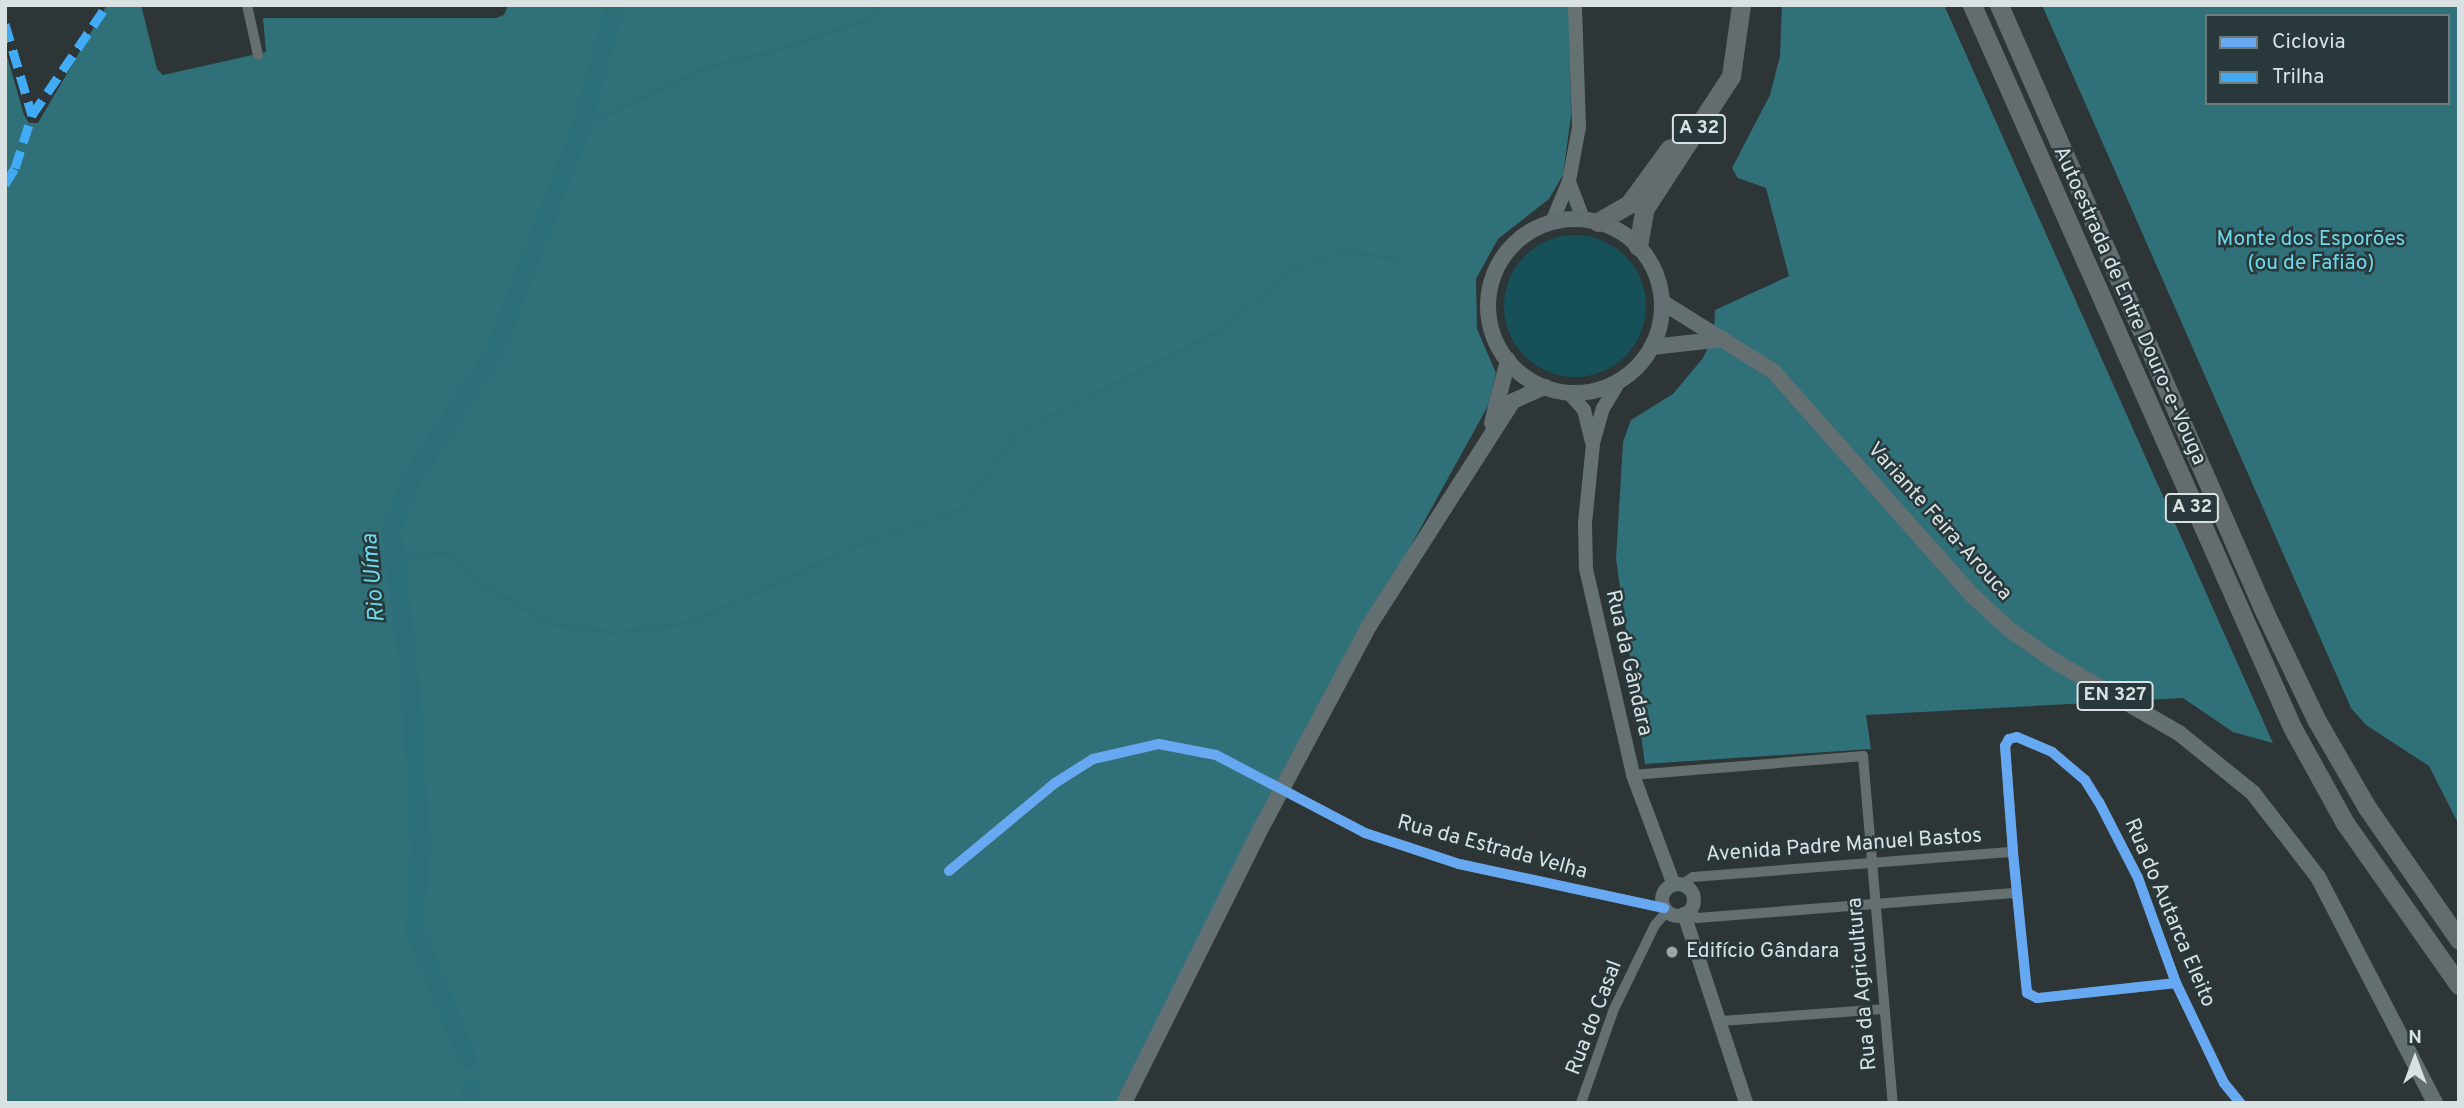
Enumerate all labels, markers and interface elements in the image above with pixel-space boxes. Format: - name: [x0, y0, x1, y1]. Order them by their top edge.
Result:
- legend: [2205, 14, 2450, 105]
- text: Ciclovia: [2272, 29, 2346, 56]
- text: Trilha: [2272, 64, 2324, 91]
- road number: A 32: [1671, 113, 1727, 144]
- street label: Autoestrada de Entre Douro-e-Vouga: [2047, 143, 2211, 469]
- park label: Monte dos Esporões (ou de Fafião): [2217, 227, 2405, 277]
- street label: Variante Feira-Arouca: [1861, 438, 2017, 606]
- road number: A 32: [2164, 492, 2220, 524]
- water label: Rio Uíma: [357, 532, 393, 624]
- street label: Rua da Gândara: [1599, 588, 1657, 738]
- road number: EN 327: [2076, 680, 2154, 712]
- street label: Rua da Estrada Velha: [1394, 810, 1590, 886]
- street label: Rua do Autarca Eleito: [2118, 815, 2220, 1011]
- street label: Avenida Padre Manuel Bastos: [1705, 824, 1983, 868]
- street label: Rua da Agricultura: [1843, 896, 1883, 1072]
- place label: Edifício Gândara: [1686, 939, 1839, 965]
- marker: Edifício Gândara: [1664, 944, 1680, 960]
- street label: Rua do Casal: [1562, 957, 1628, 1079]
- north arrow: [2380, 1024, 2450, 1094]
- text: N: [2408, 1026, 2422, 1050]

